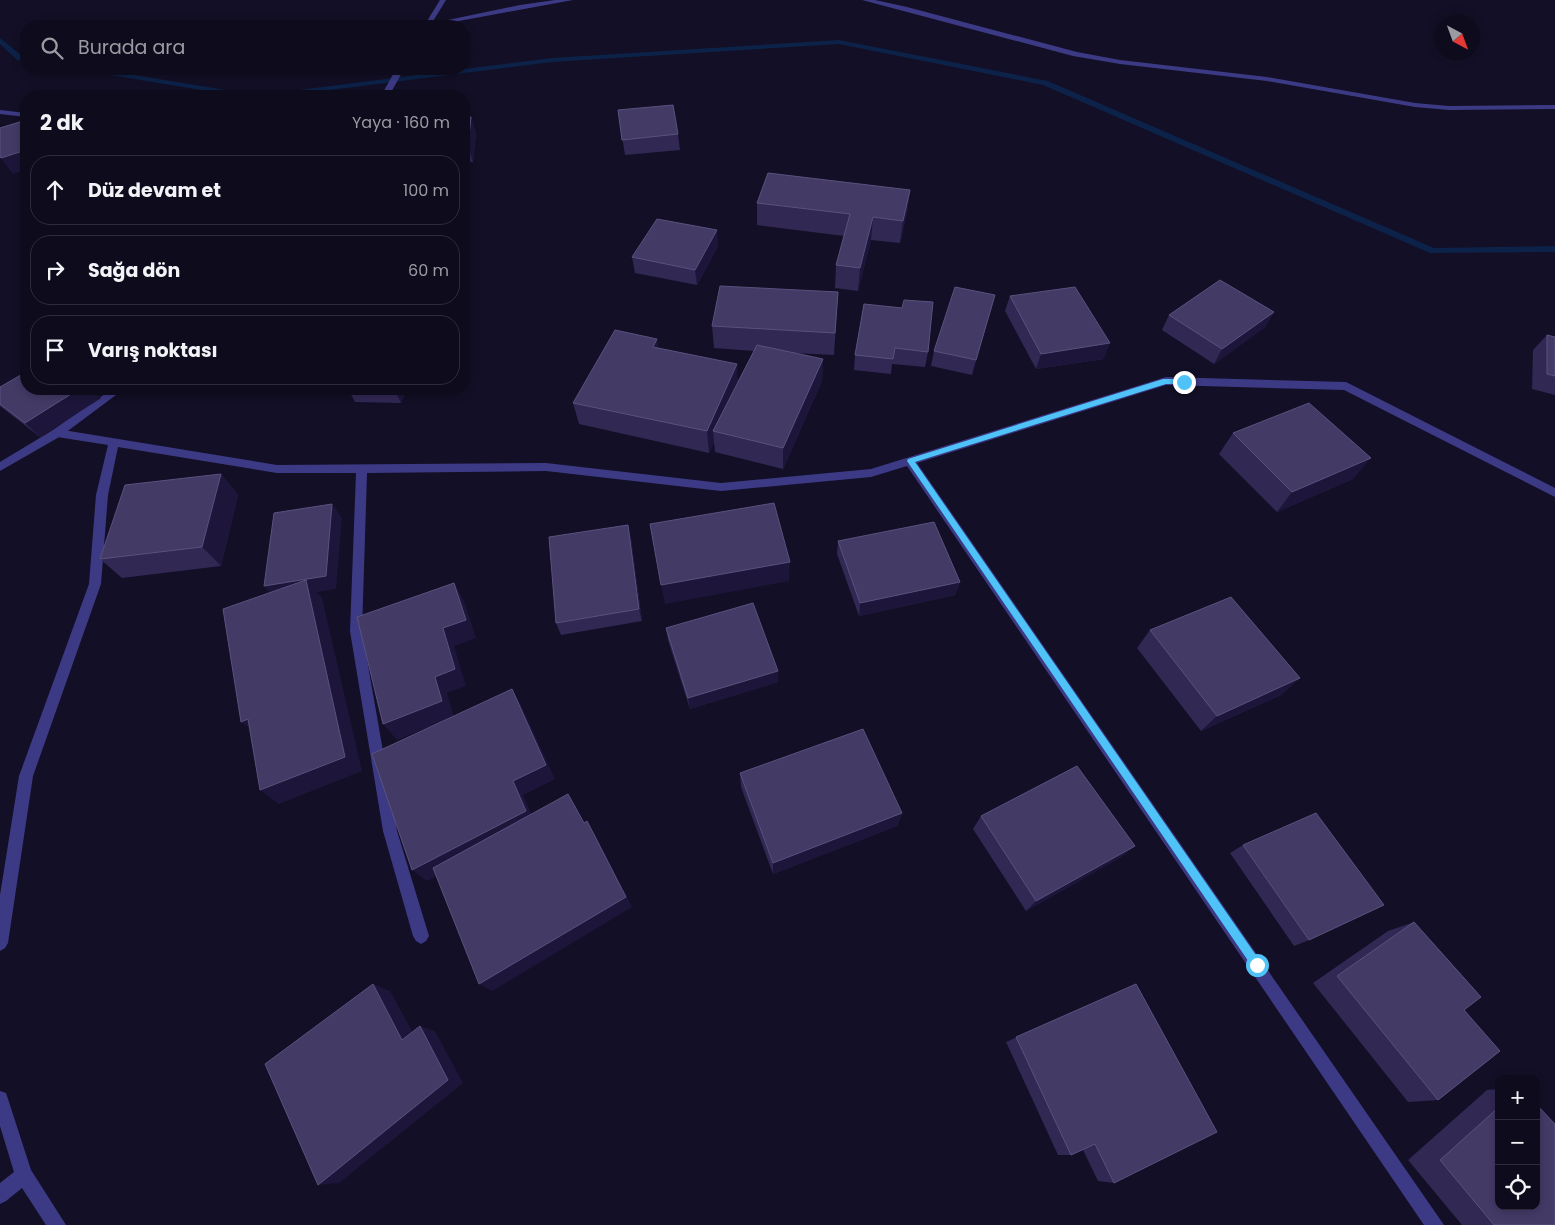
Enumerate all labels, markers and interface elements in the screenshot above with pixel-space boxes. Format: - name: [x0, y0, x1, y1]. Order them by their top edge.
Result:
- north arrow: [1435, 15, 1480, 60]
- search box: [20, 20, 470, 75]
- icon: search: [38, 34, 66, 62]
- text: Burada ara: [78, 34, 185, 61]
- text: 2 dk: [40, 108, 84, 137]
- text: Yaya · 160 m: [352, 111, 450, 134]
- icon: ahead: [41, 176, 69, 204]
- text: Düz devam et: [88, 177, 221, 204]
- text: 100 m: [403, 179, 449, 202]
- icon: right: [41, 256, 69, 284]
- text: Sağa dön: [88, 257, 180, 284]
- text: 60 m: [408, 259, 449, 282]
- icon: arrive: [41, 336, 69, 364]
- text: Varış noktası: [88, 337, 218, 364]
- route end: [1173, 371, 1196, 394]
- route start: [1246, 954, 1269, 977]
- map controls: [1495, 1075, 1540, 1210]
- button: +: [1495, 1075, 1540, 1120]
- button: −: [1495, 1120, 1540, 1165]
- button: locate: [1495, 1165, 1540, 1210]

